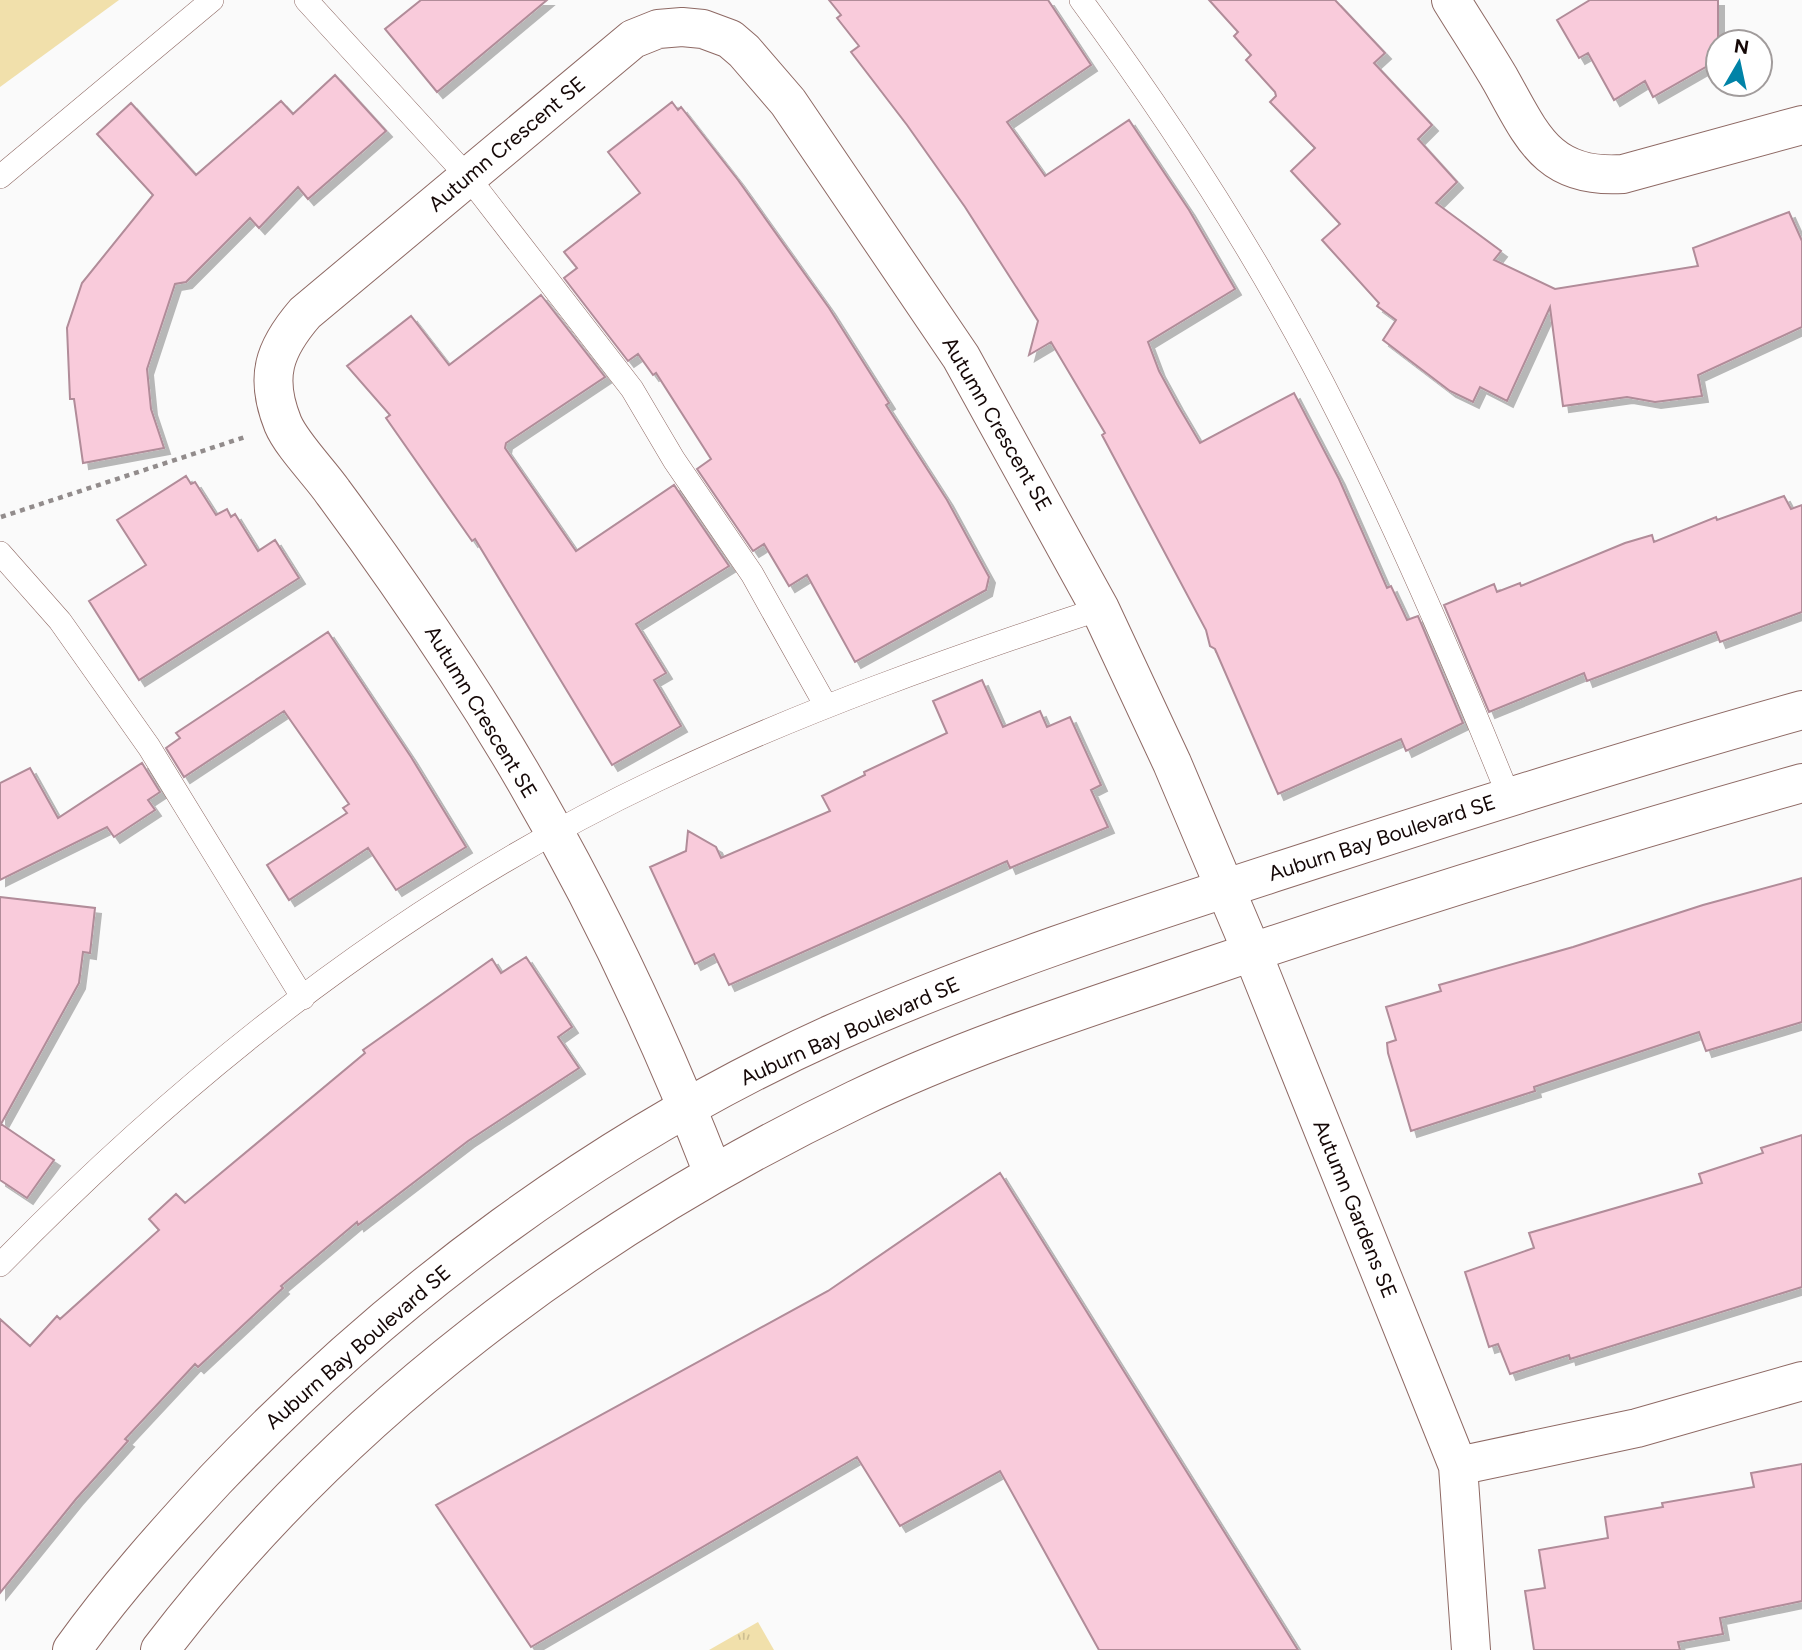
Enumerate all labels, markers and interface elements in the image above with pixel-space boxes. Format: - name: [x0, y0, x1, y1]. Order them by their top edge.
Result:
- north arrow: [1704, 28, 1774, 98]
- text: N: [1733, 34, 1751, 59]
- street label: Autumn Crescent SE: [423, 71, 590, 216]
- street label: Autumn Crescent SE: [937, 332, 1057, 515]
- street label: Autumn Crescent SE: [420, 621, 543, 803]
- street label: Auburn Bay Boulevard SE: [1265, 789, 1499, 886]
- street label: Auburn Bay Boulevard SE: [736, 971, 963, 1090]
- street label: Autumn Gardens SE: [1308, 1116, 1403, 1302]
- street label: Auburn Bay Boulevard SE: [260, 1259, 455, 1434]

